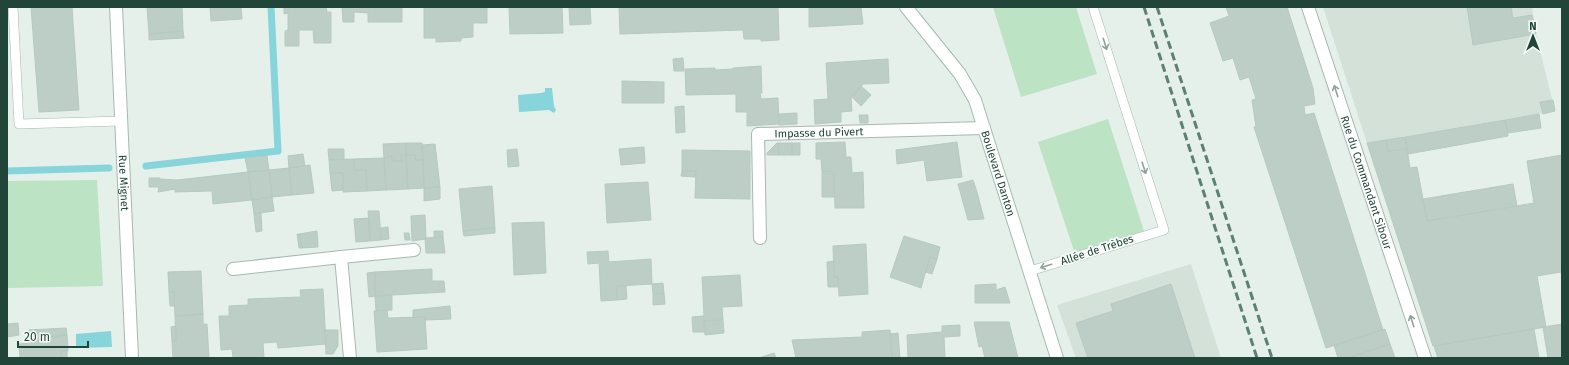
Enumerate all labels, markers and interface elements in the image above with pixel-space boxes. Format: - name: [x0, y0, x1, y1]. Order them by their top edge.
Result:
- north arrow: [1513, 16, 1553, 56]
- text: N: [1529, 20, 1537, 33]
- one-way arrow: [1101, 38, 1109, 50]
- one-way arrow: [1332, 85, 1339, 98]
- street label: Rue du Commandant Sibour: [1338, 114, 1395, 252]
- street label: Impasse du Pivert: [774, 125, 864, 140]
- street label: Boulevard Danton: [979, 129, 1018, 218]
- street label: Rue Mignet: [116, 155, 132, 211]
- one-way arrow: [1141, 162, 1148, 175]
- street label: Allée de Trèbes: [1059, 232, 1135, 268]
- one-way arrow: [1040, 263, 1053, 270]
- one-way arrow: [1408, 315, 1416, 327]
- scale bar: [18, 323, 88, 349]
- text: 20 m: [24, 330, 50, 344]

